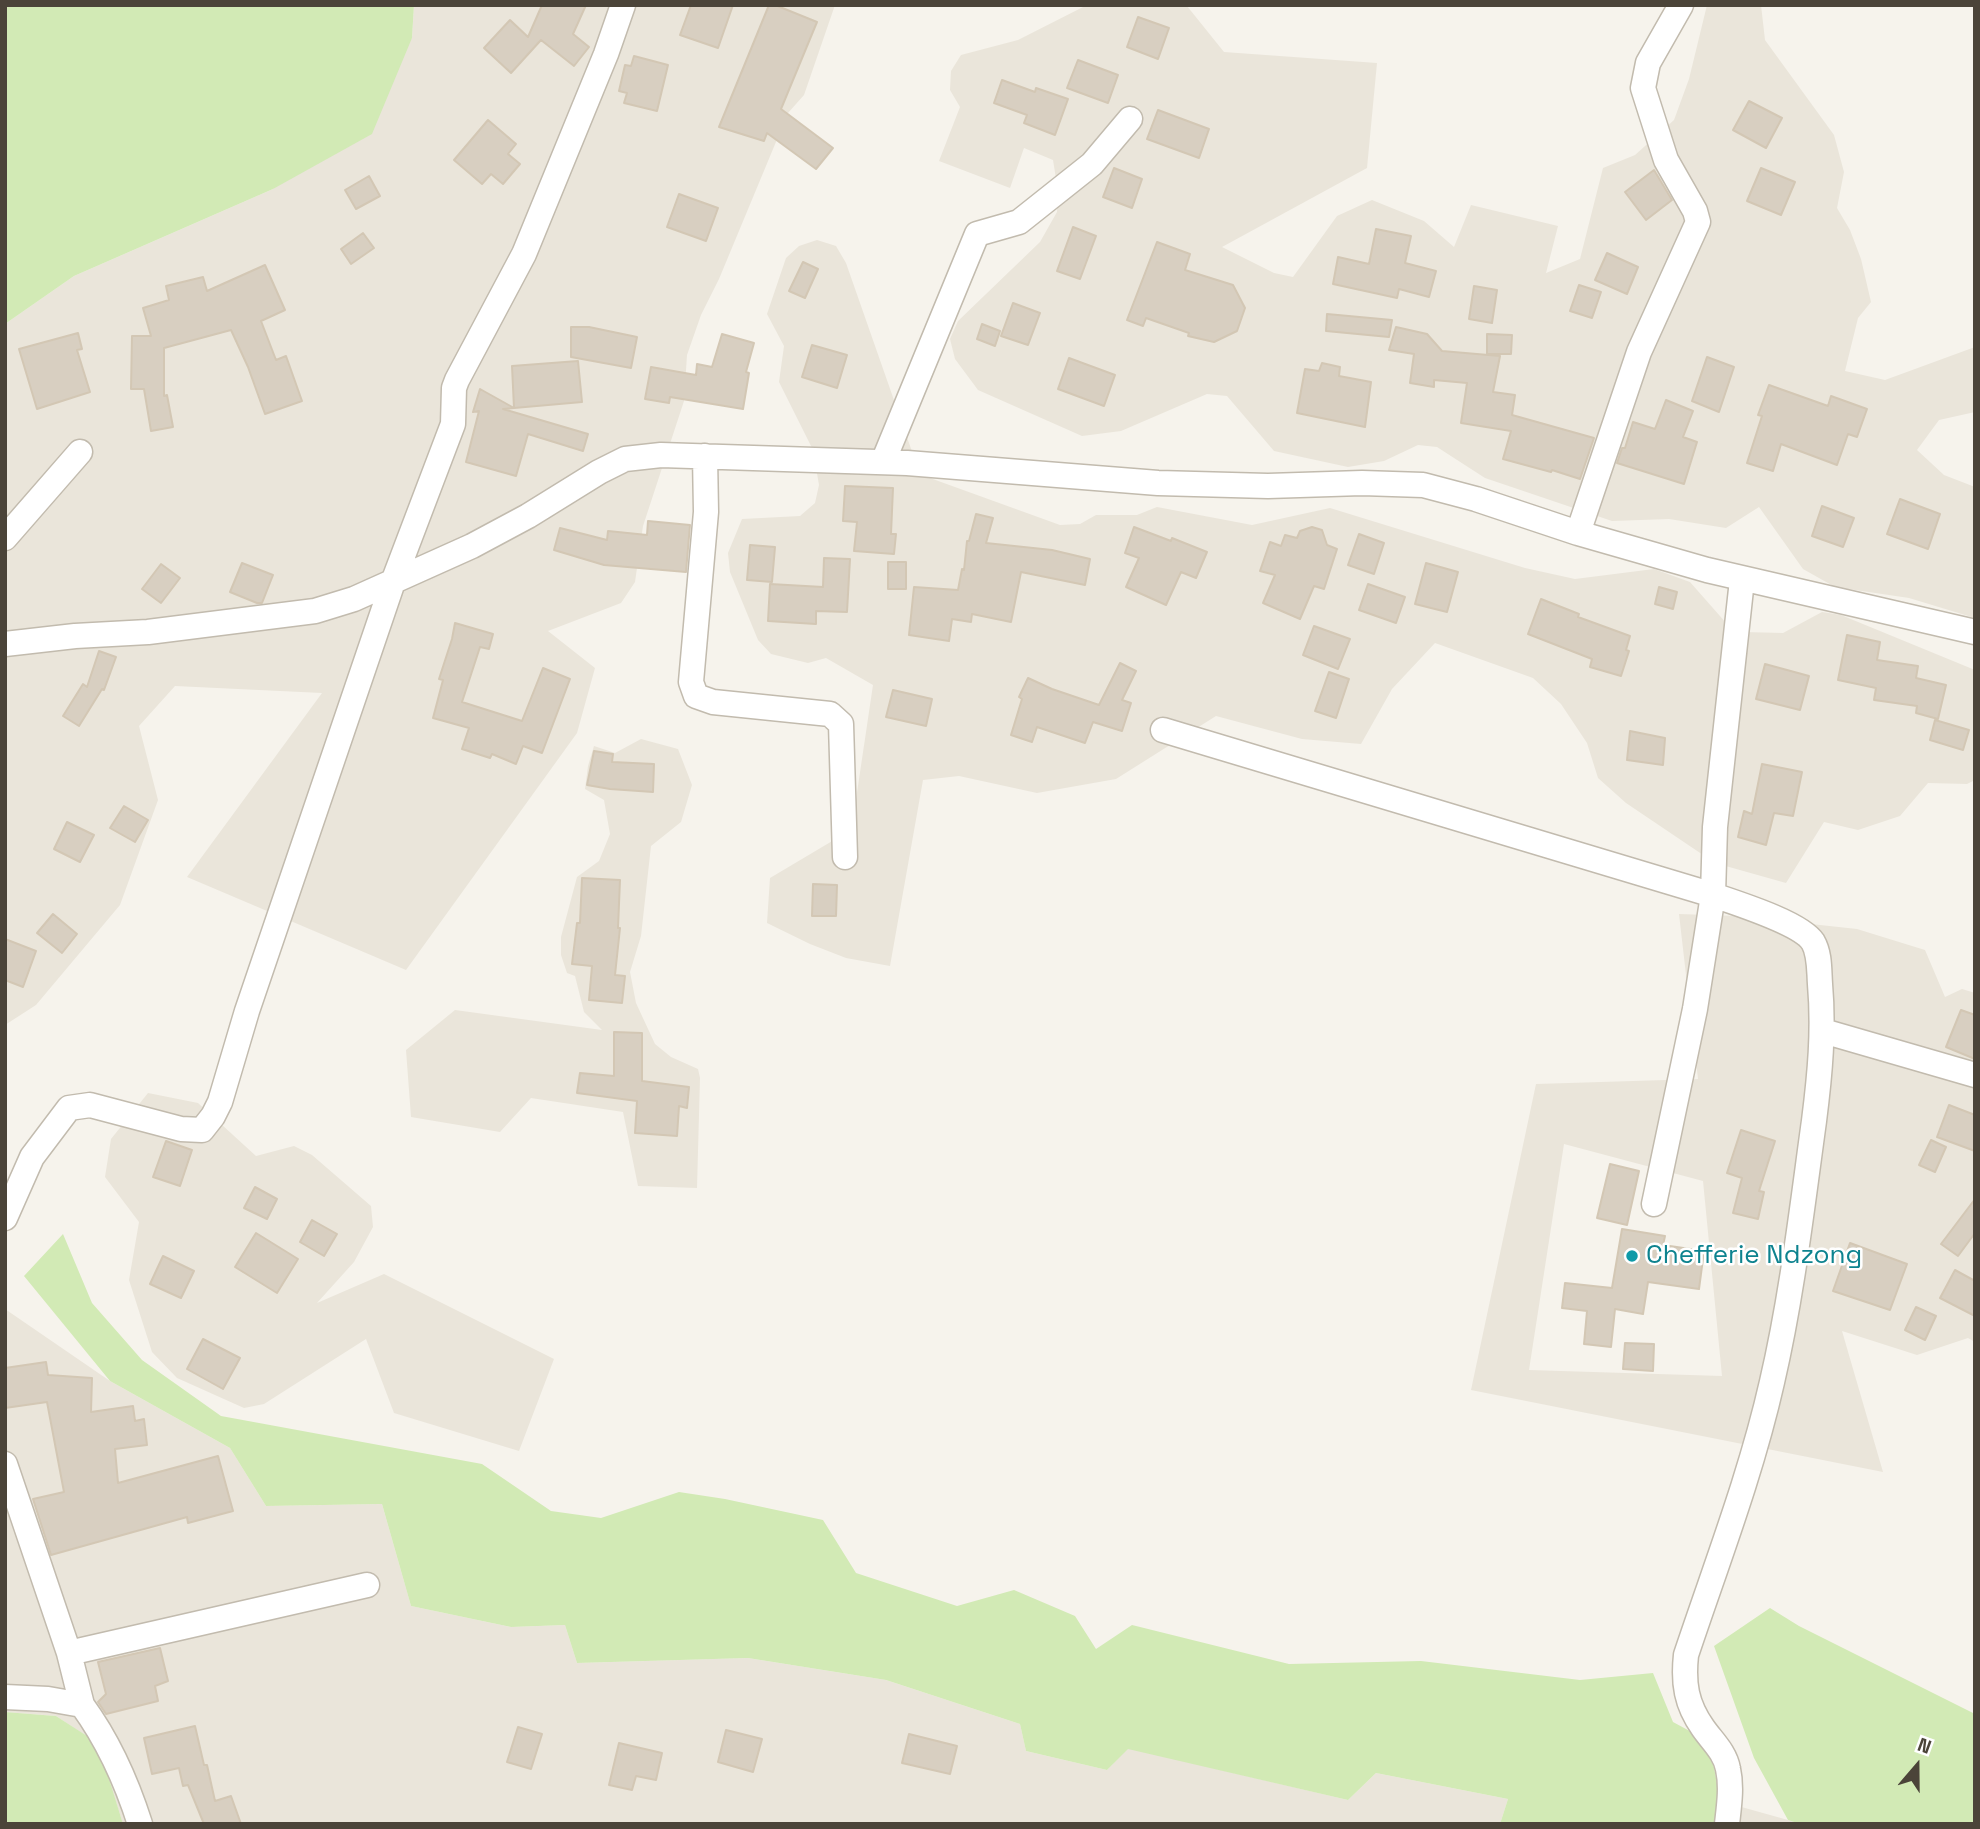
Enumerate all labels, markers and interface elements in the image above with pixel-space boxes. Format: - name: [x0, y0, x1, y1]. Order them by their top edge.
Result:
- place label: Chefferie Ndzong: [1646, 1240, 1862, 1272]
- marker: Chefferie Ndzong: [1624, 1248, 1640, 1264]
- north arrow: [1882, 1731, 1952, 1801]
- text: N: [1914, 1732, 1935, 1760]

